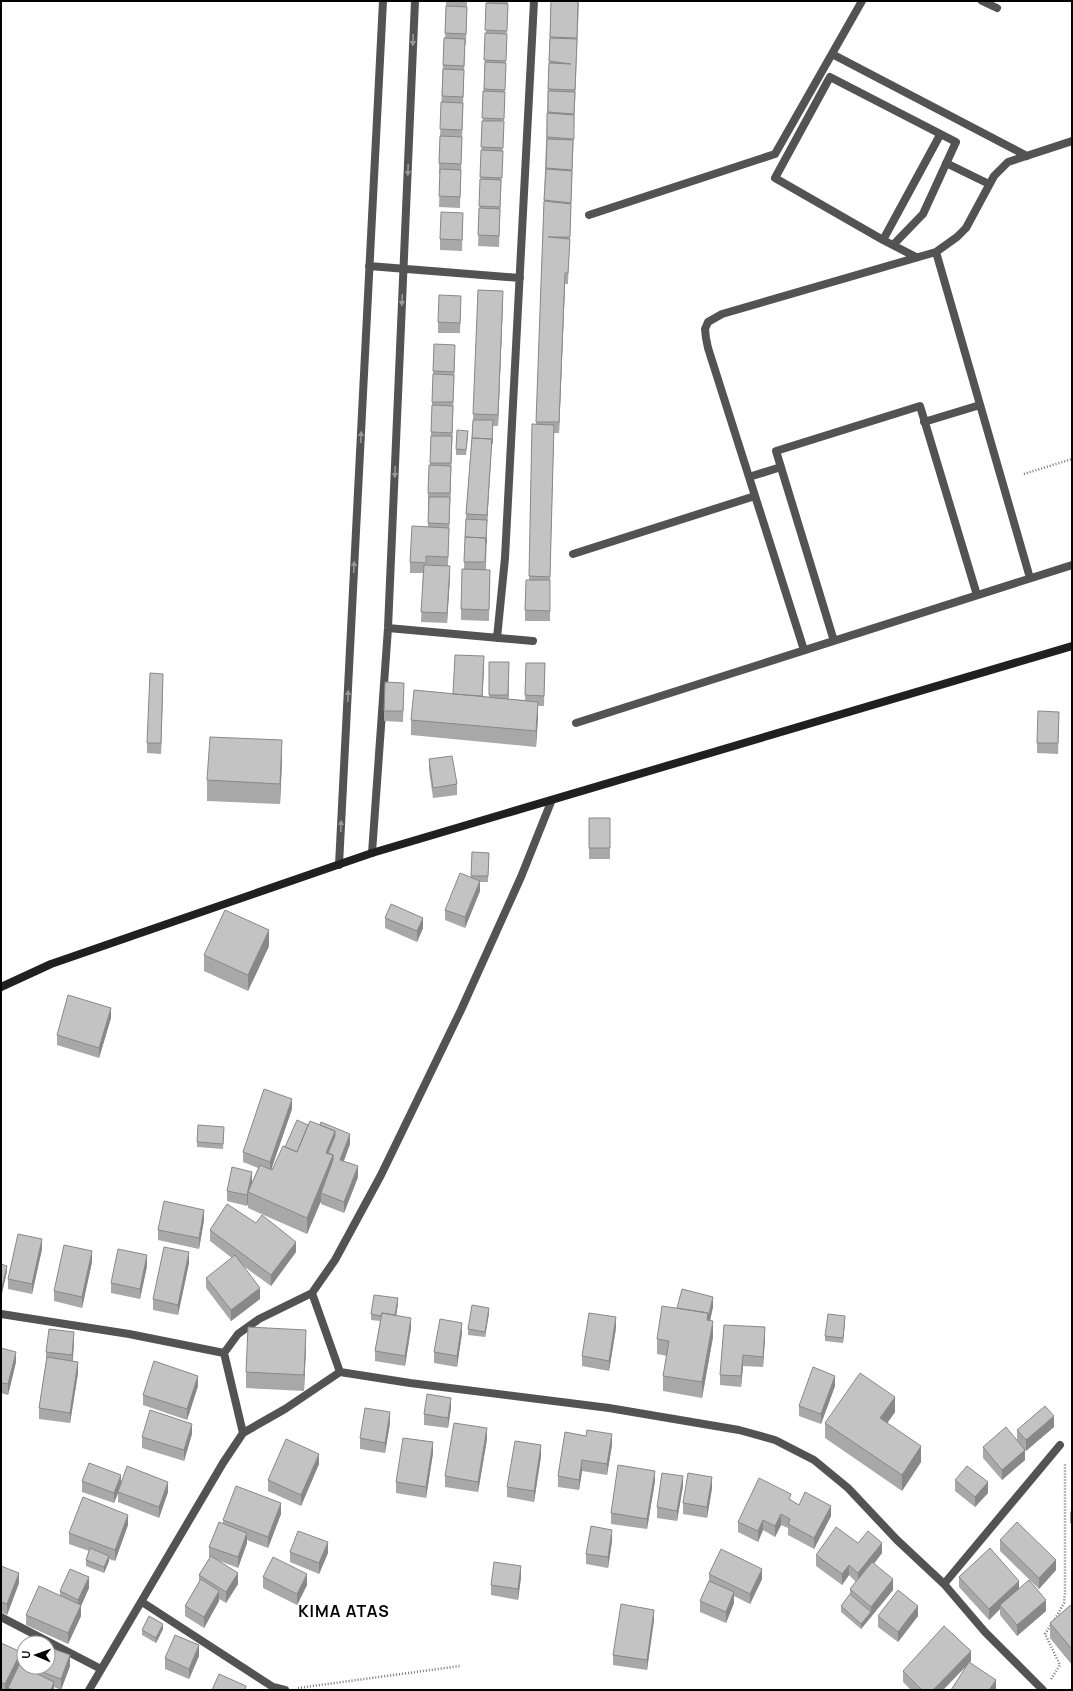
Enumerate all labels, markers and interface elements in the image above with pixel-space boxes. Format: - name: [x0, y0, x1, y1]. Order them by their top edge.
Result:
- one-way arrow: [410, 34, 417, 46]
- one-way arrow: [405, 164, 411, 177]
- one-way arrow: [399, 294, 406, 306]
- one-way arrow: [358, 430, 364, 443]
- one-way arrow: [392, 466, 398, 479]
- one-way arrow: [351, 561, 358, 573]
- one-way arrow: [345, 689, 351, 702]
- one-way arrow: [338, 820, 345, 832]
- district label: KIMA ATAS: [298, 1600, 390, 1622]
- north arrow: [16, 1635, 56, 1675]
- text: U: [18, 1650, 33, 1659]

